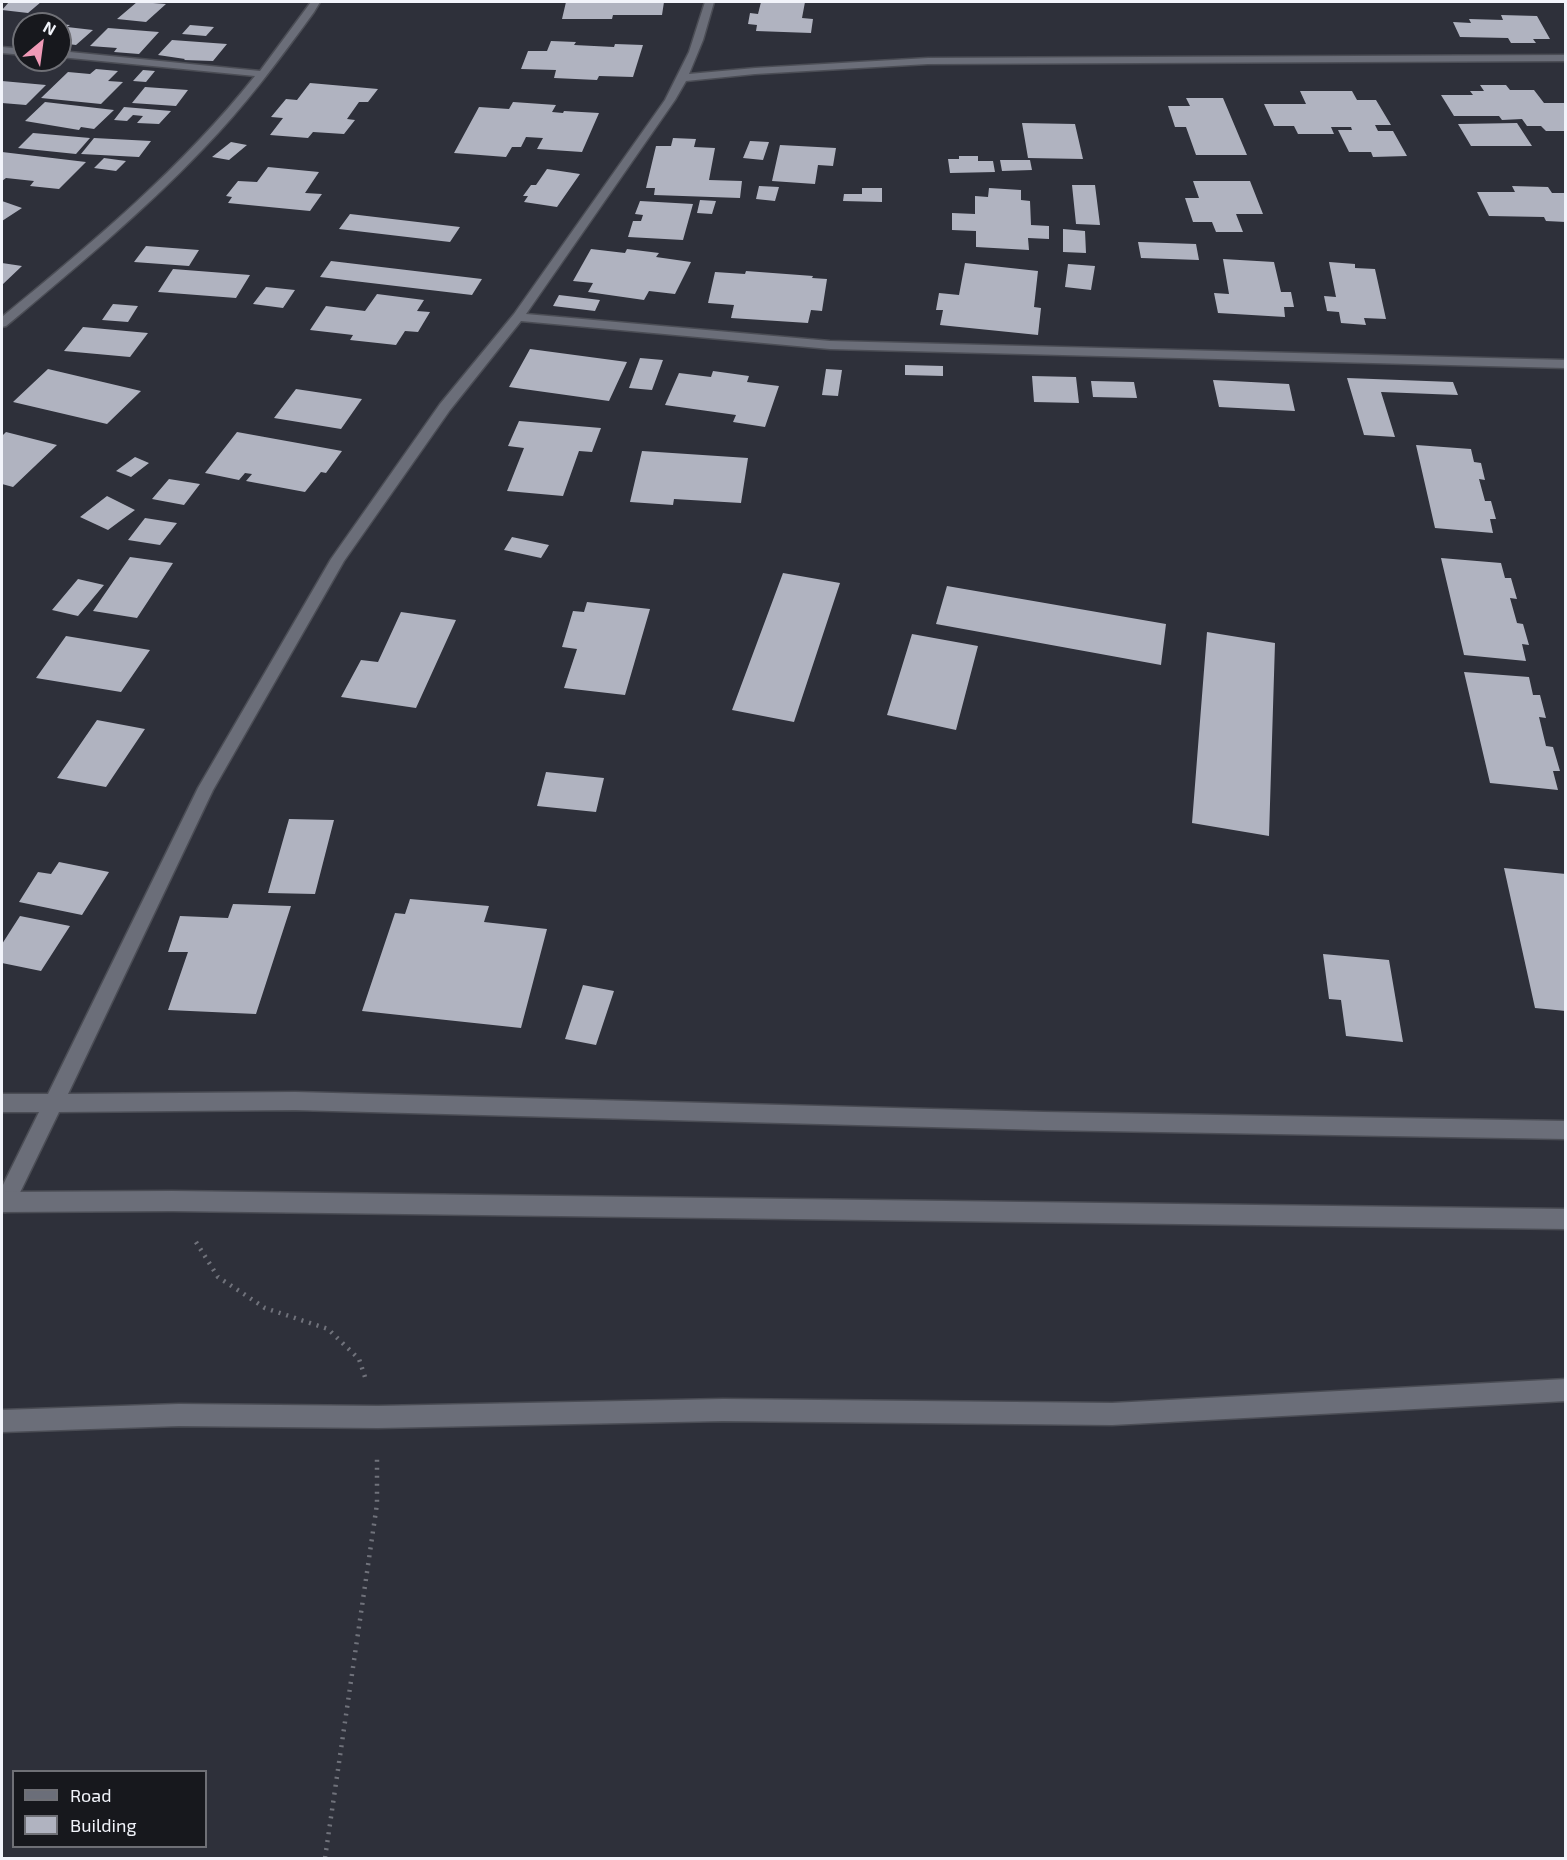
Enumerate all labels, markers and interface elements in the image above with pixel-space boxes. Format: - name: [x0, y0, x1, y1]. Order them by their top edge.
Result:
- north arrow: [12, 12, 72, 72]
- text: N: [40, 16, 60, 39]
- legend: [12, 1770, 207, 1848]
- text: Road: [70, 1784, 111, 1806]
- text: Building: [70, 1814, 137, 1836]

